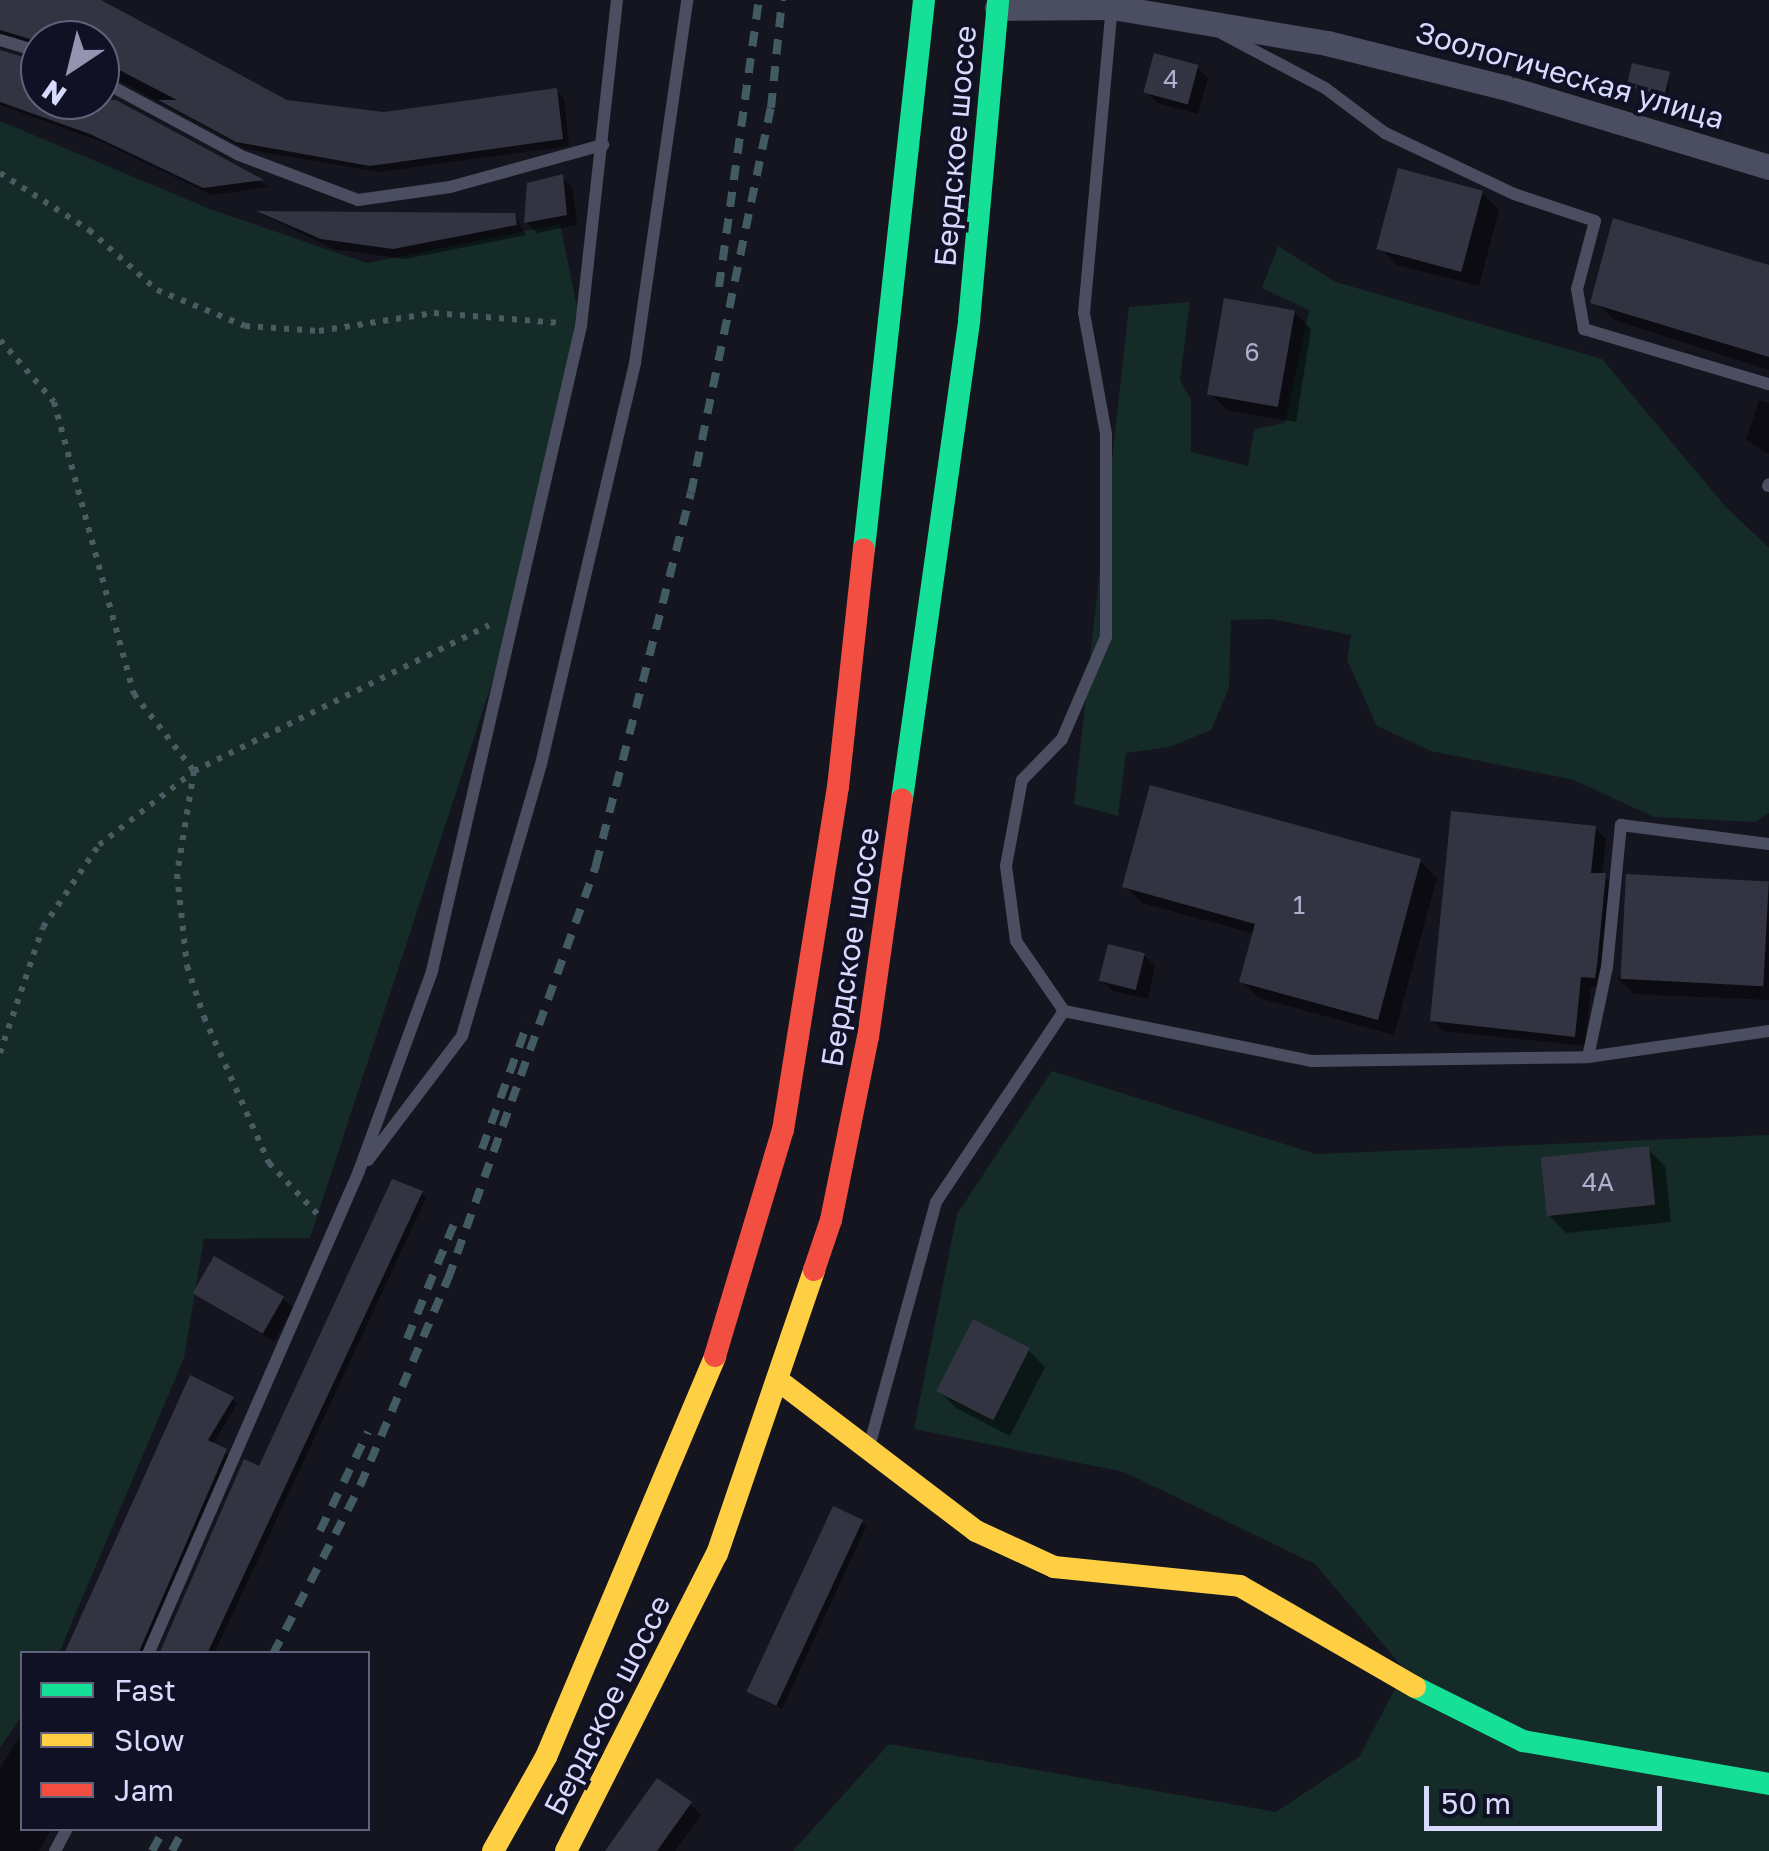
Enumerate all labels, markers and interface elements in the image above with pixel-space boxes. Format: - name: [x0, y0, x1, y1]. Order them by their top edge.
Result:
- street label: Зоологическая улица: [1412, 14, 1728, 136]
- north arrow: [20, 20, 120, 120]
- street label: Бердское шоссе: [927, 24, 983, 268]
- house number: 4: [1163, 64, 1179, 94]
- text: N: [35, 74, 72, 113]
- house number: 6: [1244, 337, 1260, 367]
- street label: Бердское шоссе: [813, 825, 887, 1069]
- house number: 1: [1293, 890, 1305, 920]
- house number: 4А: [1582, 1167, 1614, 1197]
- street label: Бердское шоссе: [536, 1589, 678, 1821]
- legend: [20, 1651, 370, 1831]
- text: Fast: [114, 1672, 176, 1708]
- text: Slow: [114, 1722, 185, 1758]
- scale bar: [1429, 1766, 1666, 1828]
- text: Jam: [114, 1772, 174, 1808]
- text: 50 m: [1441, 1785, 1511, 1821]

